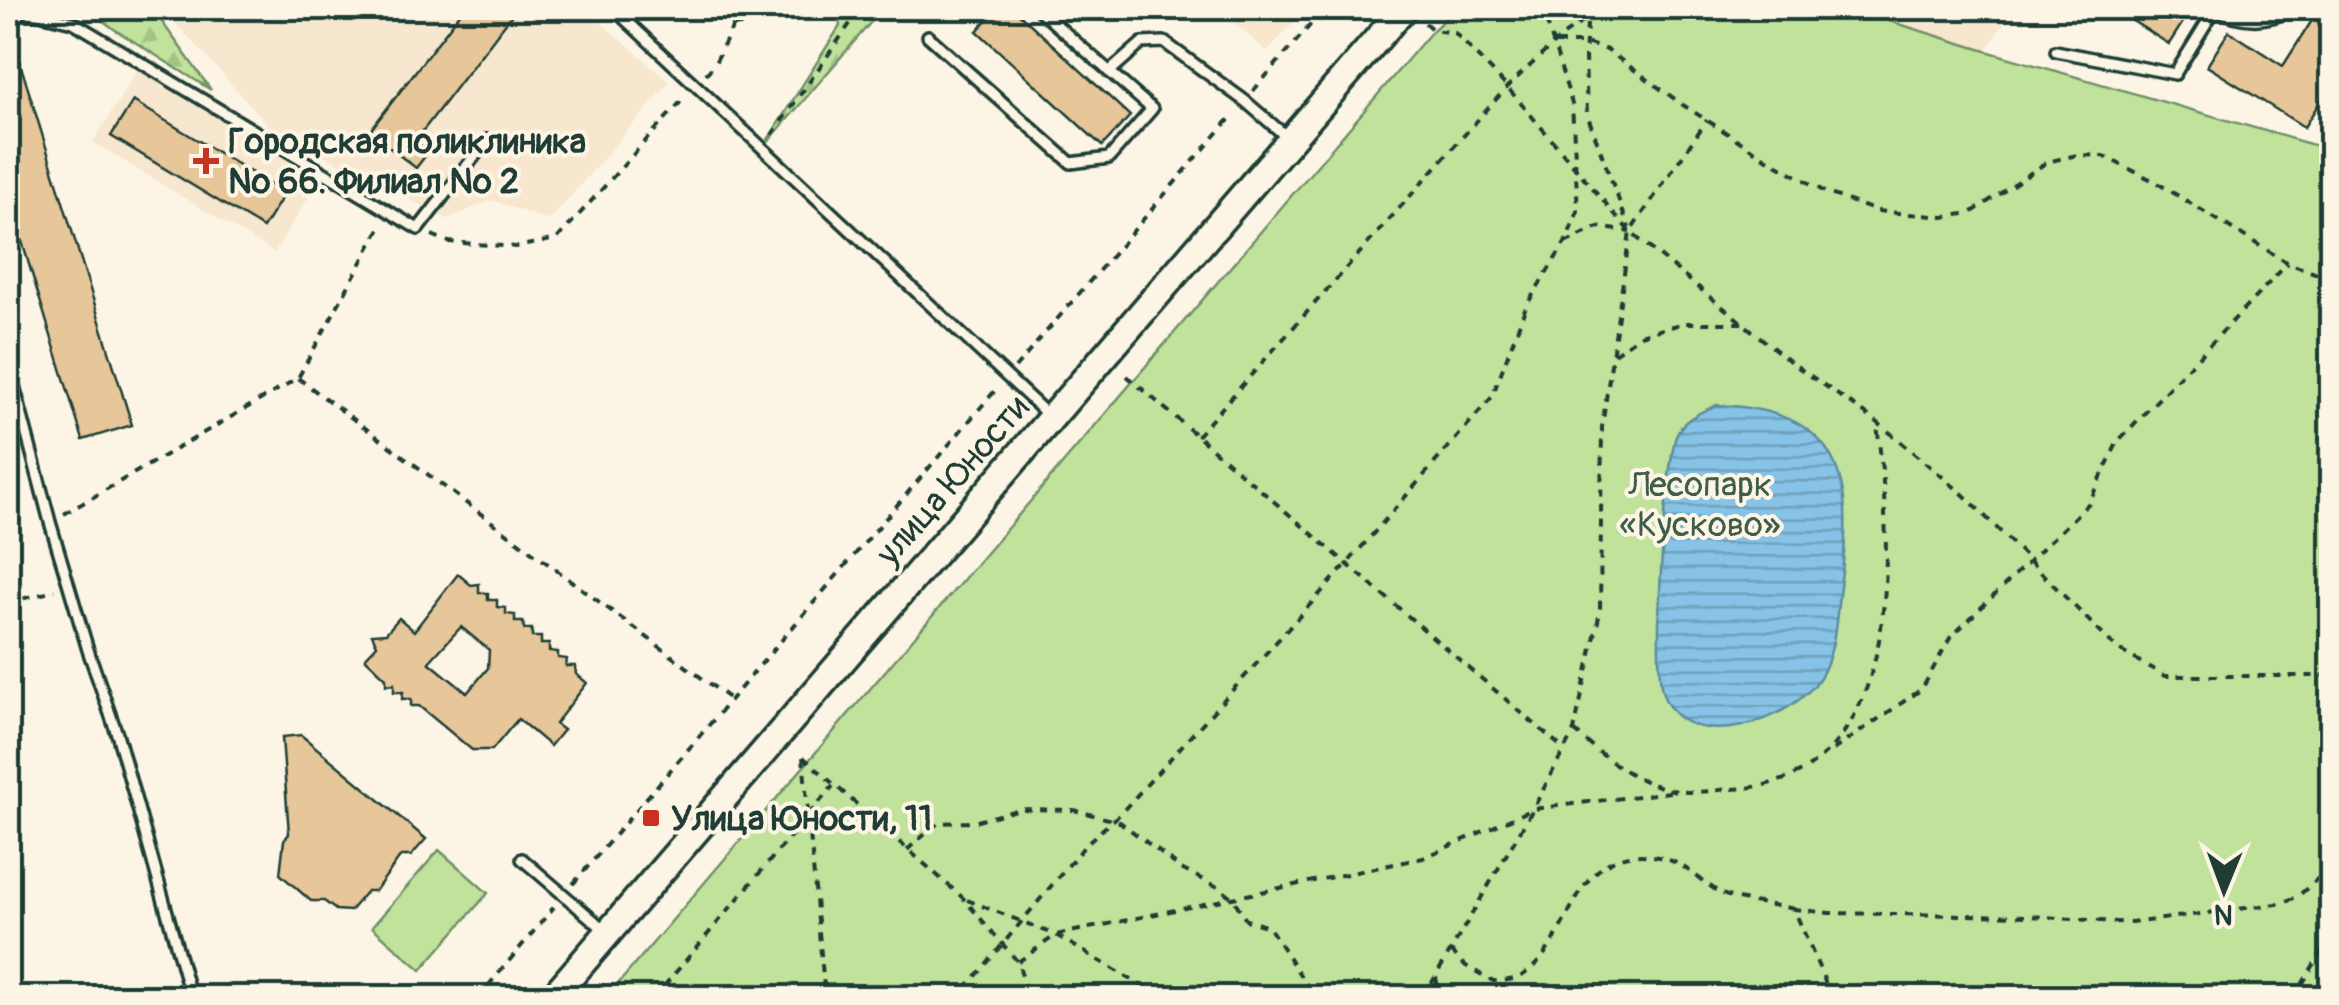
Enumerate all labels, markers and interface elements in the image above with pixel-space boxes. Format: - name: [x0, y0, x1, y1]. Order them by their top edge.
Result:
- place label: Городская поликлиника № 66. Филиал № 2: [228, 120, 586, 204]
- marker: Городская поликлиника № 66. Филиал № 2: [193, 148, 219, 174]
- street label: улица Юности: [866, 386, 1039, 576]
- park label: Лесопарк «Кусково»: [1620, 463, 1781, 547]
- place label: Улица Юности, 11: [671, 797, 932, 841]
- marker: Улица Юности, 11: [640, 807, 662, 829]
- north arrow: [2174, 840, 2274, 940]
- text: N: [2214, 896, 2233, 931]

